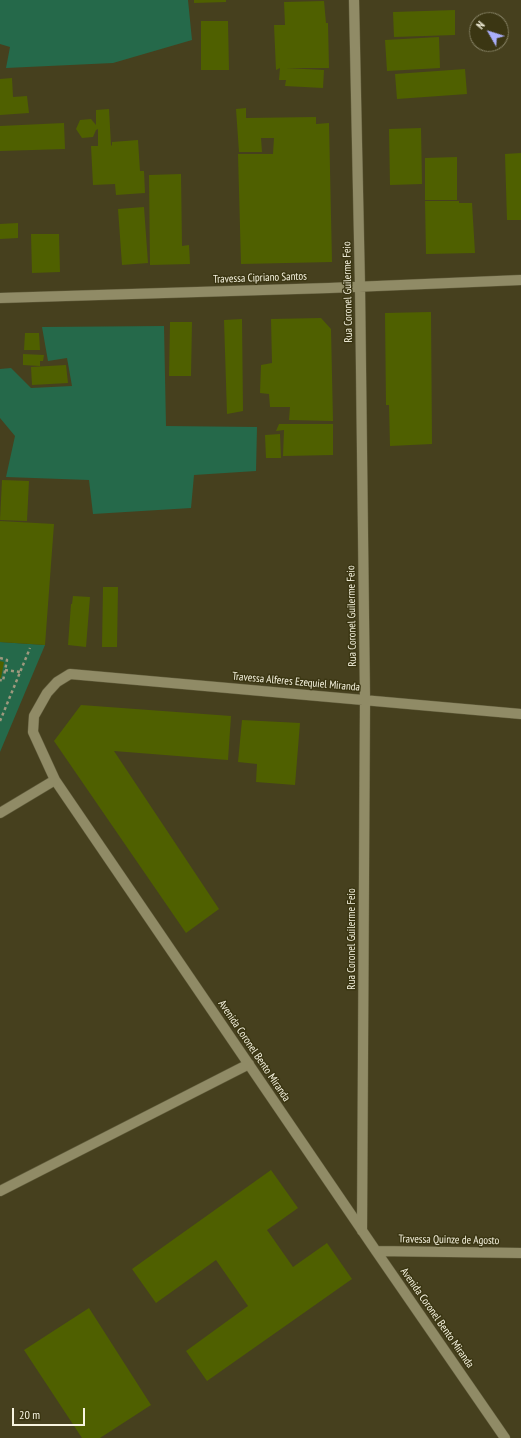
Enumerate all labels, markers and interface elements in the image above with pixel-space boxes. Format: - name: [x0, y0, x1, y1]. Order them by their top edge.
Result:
- north arrow: [469, 12, 509, 52]
- text: N: [473, 18, 488, 32]
- street label: Rua Coronel Guilerme Feio: [341, 241, 355, 343]
- street label: Travessa Cipriano Santos: [213, 270, 307, 286]
- street label: Rua Coronel Guilerme Feio: [345, 565, 359, 667]
- street label: Travessa Alferes Ezequiel Miranda: [232, 670, 360, 694]
- street label: Rua Coronel Guilerme Feio: [345, 888, 359, 990]
- street label: Avenida Coronel Bento Miranda: [215, 998, 293, 1104]
- street label: Travessa Quinze de Agosto: [399, 1233, 499, 1247]
- street label: Avenida Coronel Bento Miranda: [397, 1265, 477, 1371]
- scale bar: [14, 1400, 87, 1426]
- text: 20 m: [19, 1407, 40, 1422]

